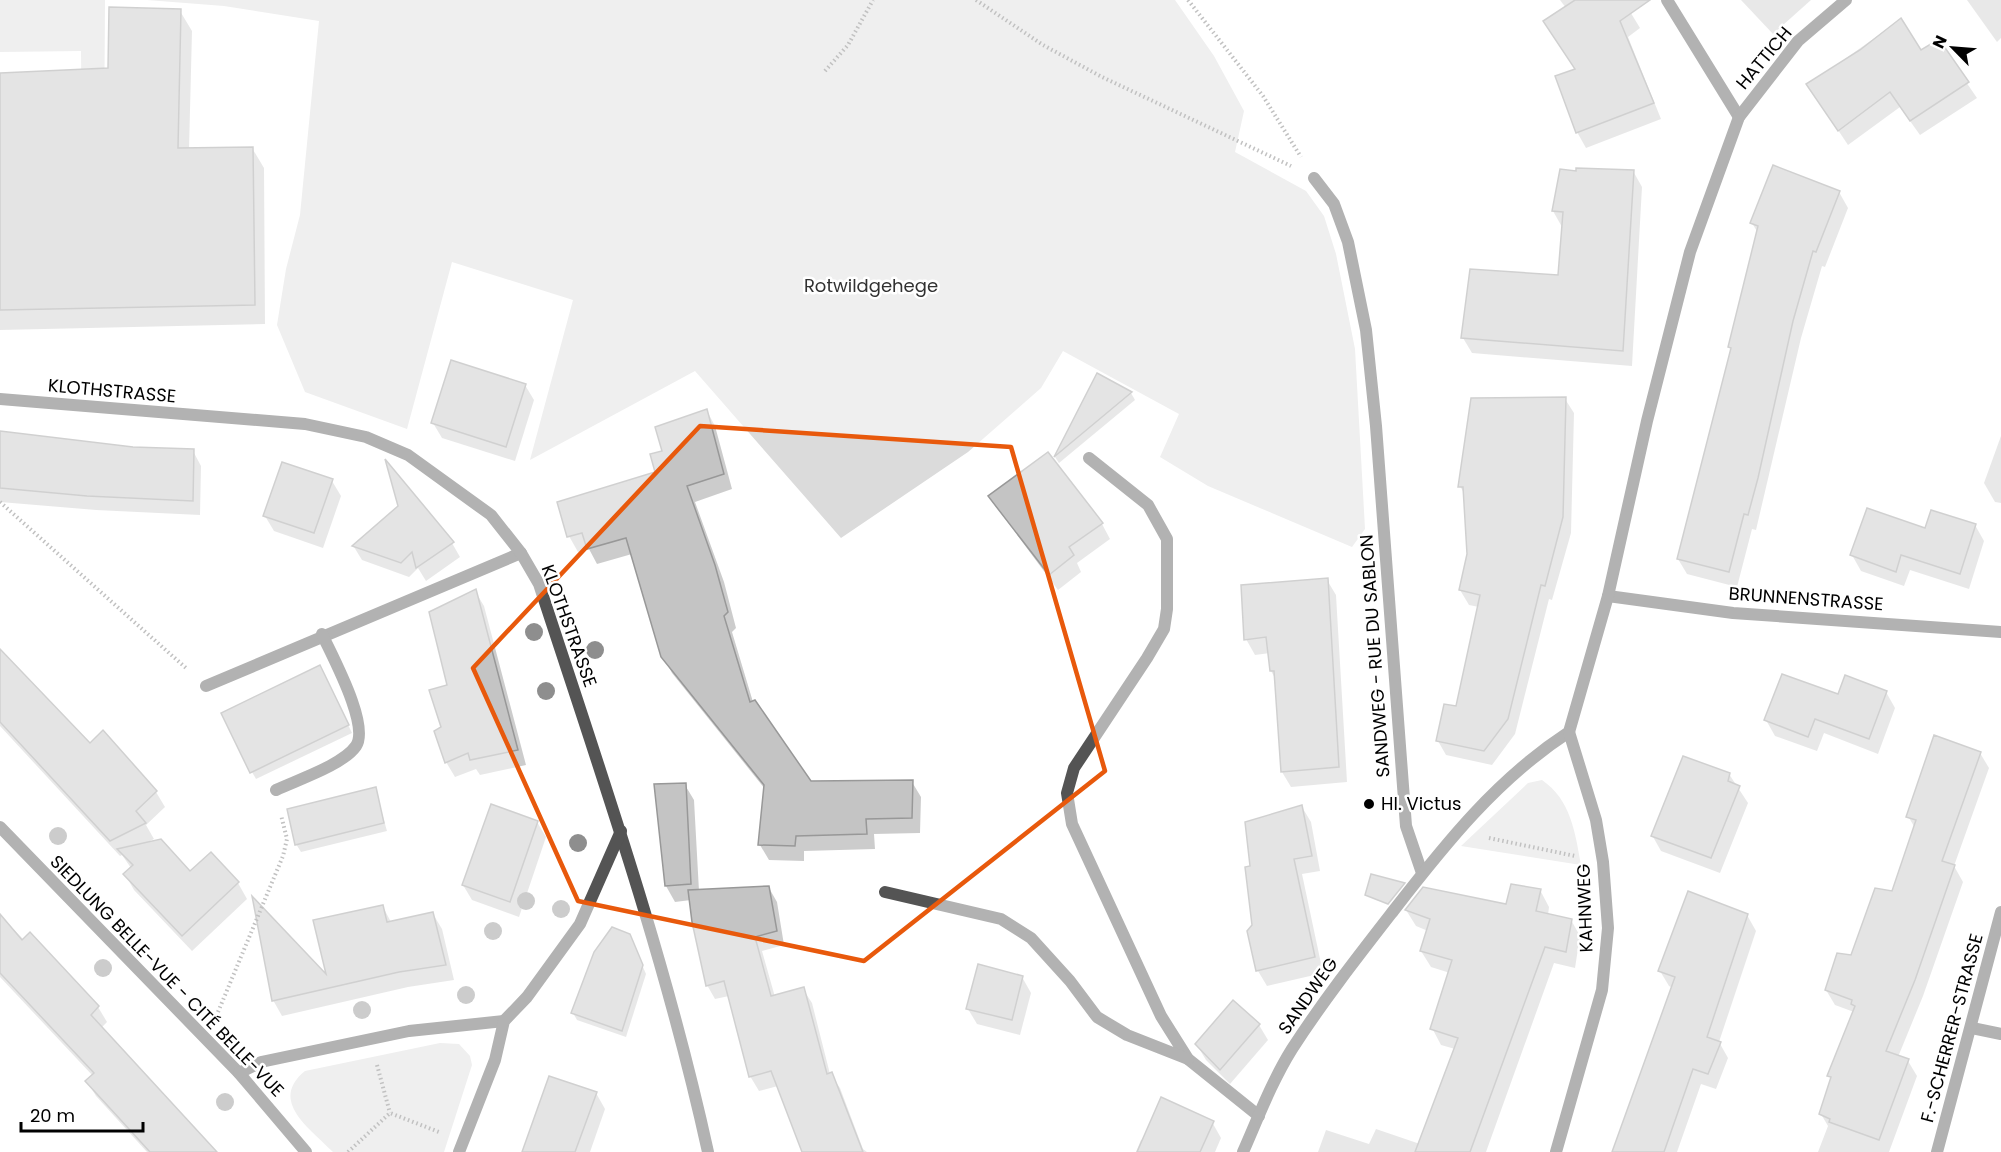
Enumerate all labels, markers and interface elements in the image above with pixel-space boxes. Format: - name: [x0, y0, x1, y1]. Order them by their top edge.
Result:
- north arrow: [1923, 18, 1983, 78]
- street label: HATTICH: [1730, 21, 1797, 94]
- text: N: [1927, 32, 1953, 52]
- park label: Rotwildgehege: [804, 273, 938, 298]
- street label: KLOTHSTRASSE: [47, 372, 177, 409]
- street label: SANDWEG - RUE DU SABLON: [1354, 534, 1395, 778]
- street label: KLOTHSTRASSE: [536, 561, 603, 691]
- street label: BRUNNENSTRASSE: [1728, 581, 1884, 616]
- place label: Hl. Victus: [1381, 791, 1461, 816]
- marker: Hl. Victus: [1362, 797, 1376, 811]
- street label: SIEDLUNG BELLE-VUE - CITÉ BELLE-VUE: [45, 849, 290, 1102]
- street label: KAHNWEG: [1570, 863, 1599, 953]
- street label: F.-SCHERRER-STRASSE: [1914, 931, 1989, 1125]
- street label: SANDWEG: [1272, 952, 1343, 1039]
- scale bar: [21, 1095, 142, 1133]
- text: 20 m: [30, 1103, 75, 1128]

